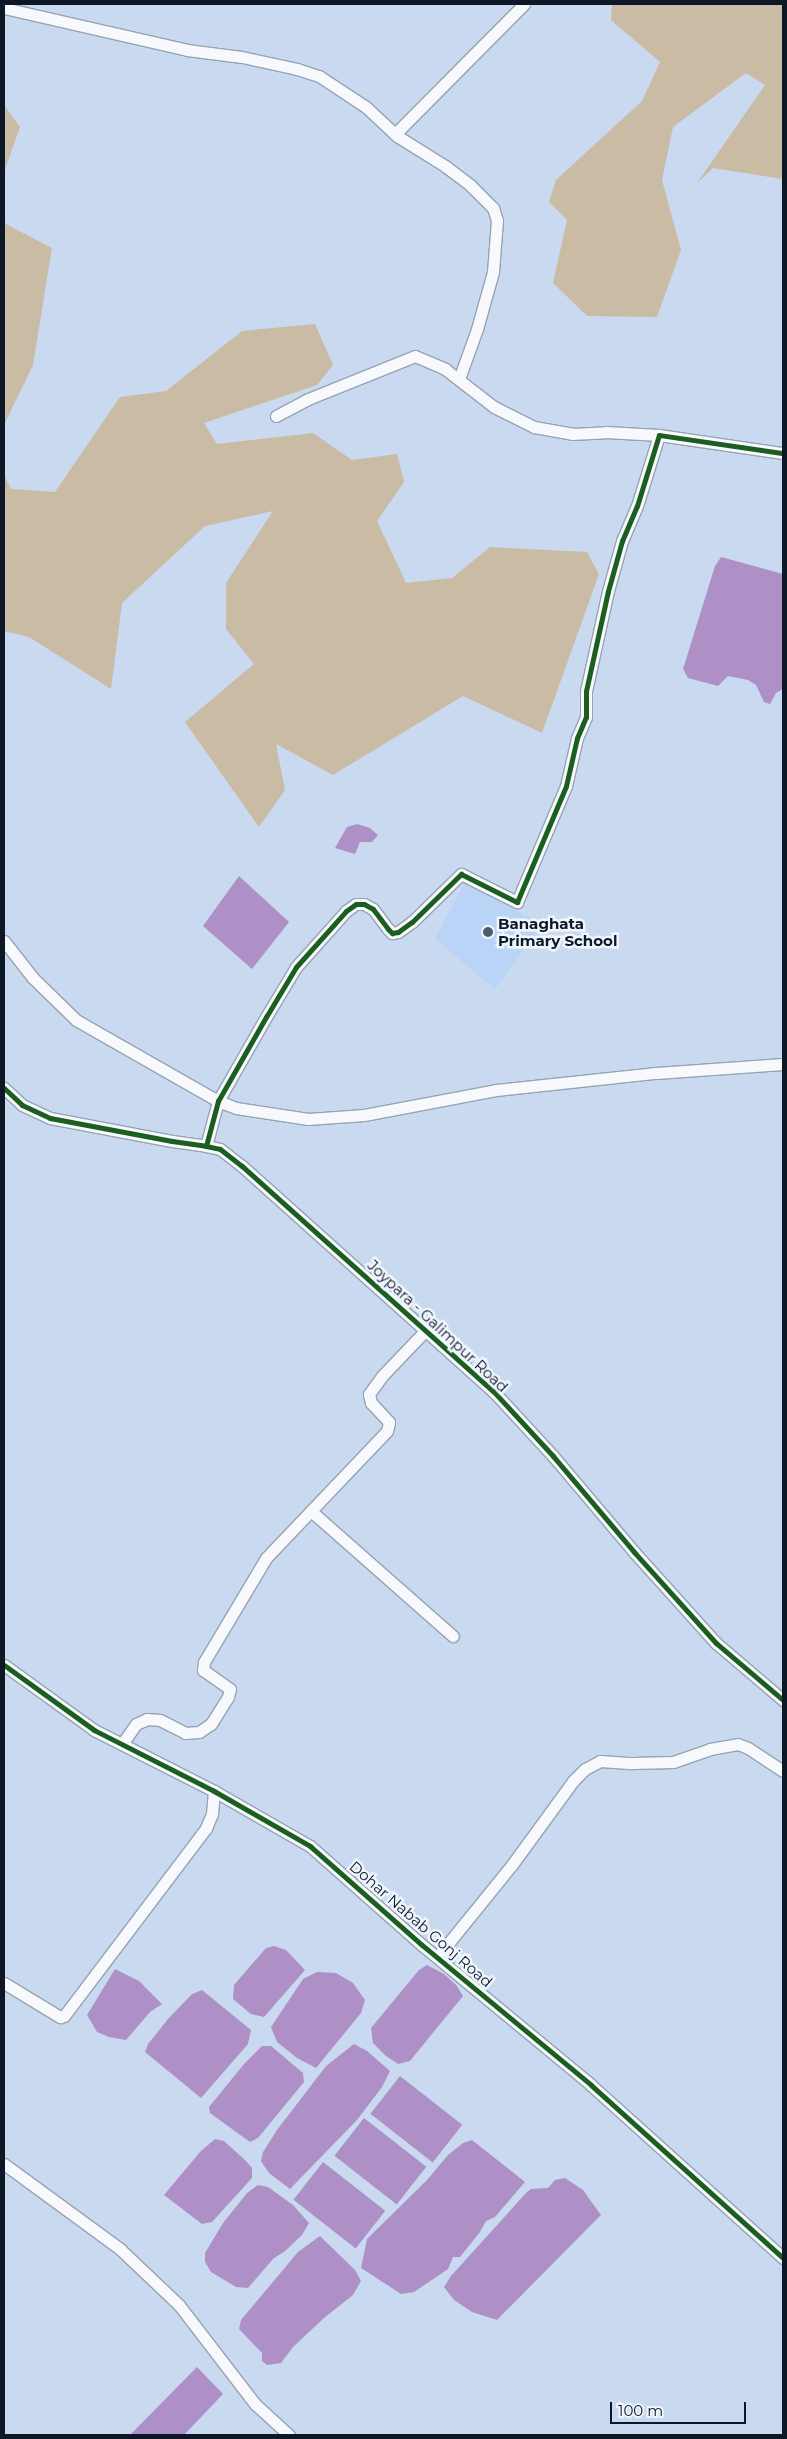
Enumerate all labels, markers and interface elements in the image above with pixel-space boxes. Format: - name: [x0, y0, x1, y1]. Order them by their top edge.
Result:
- place label: Banaghata Primary School: [498, 914, 617, 949]
- marker: Banaghata Primary School: [482, 926, 494, 938]
- street label: Joypara - Galimpur Road: [364, 1256, 512, 1396]
- street label: Dohar Nabab Gonj Road: [346, 1857, 496, 1991]
- scale bar: [612, 2392, 748, 2424]
- text: 100 m: [618, 2401, 663, 2420]

